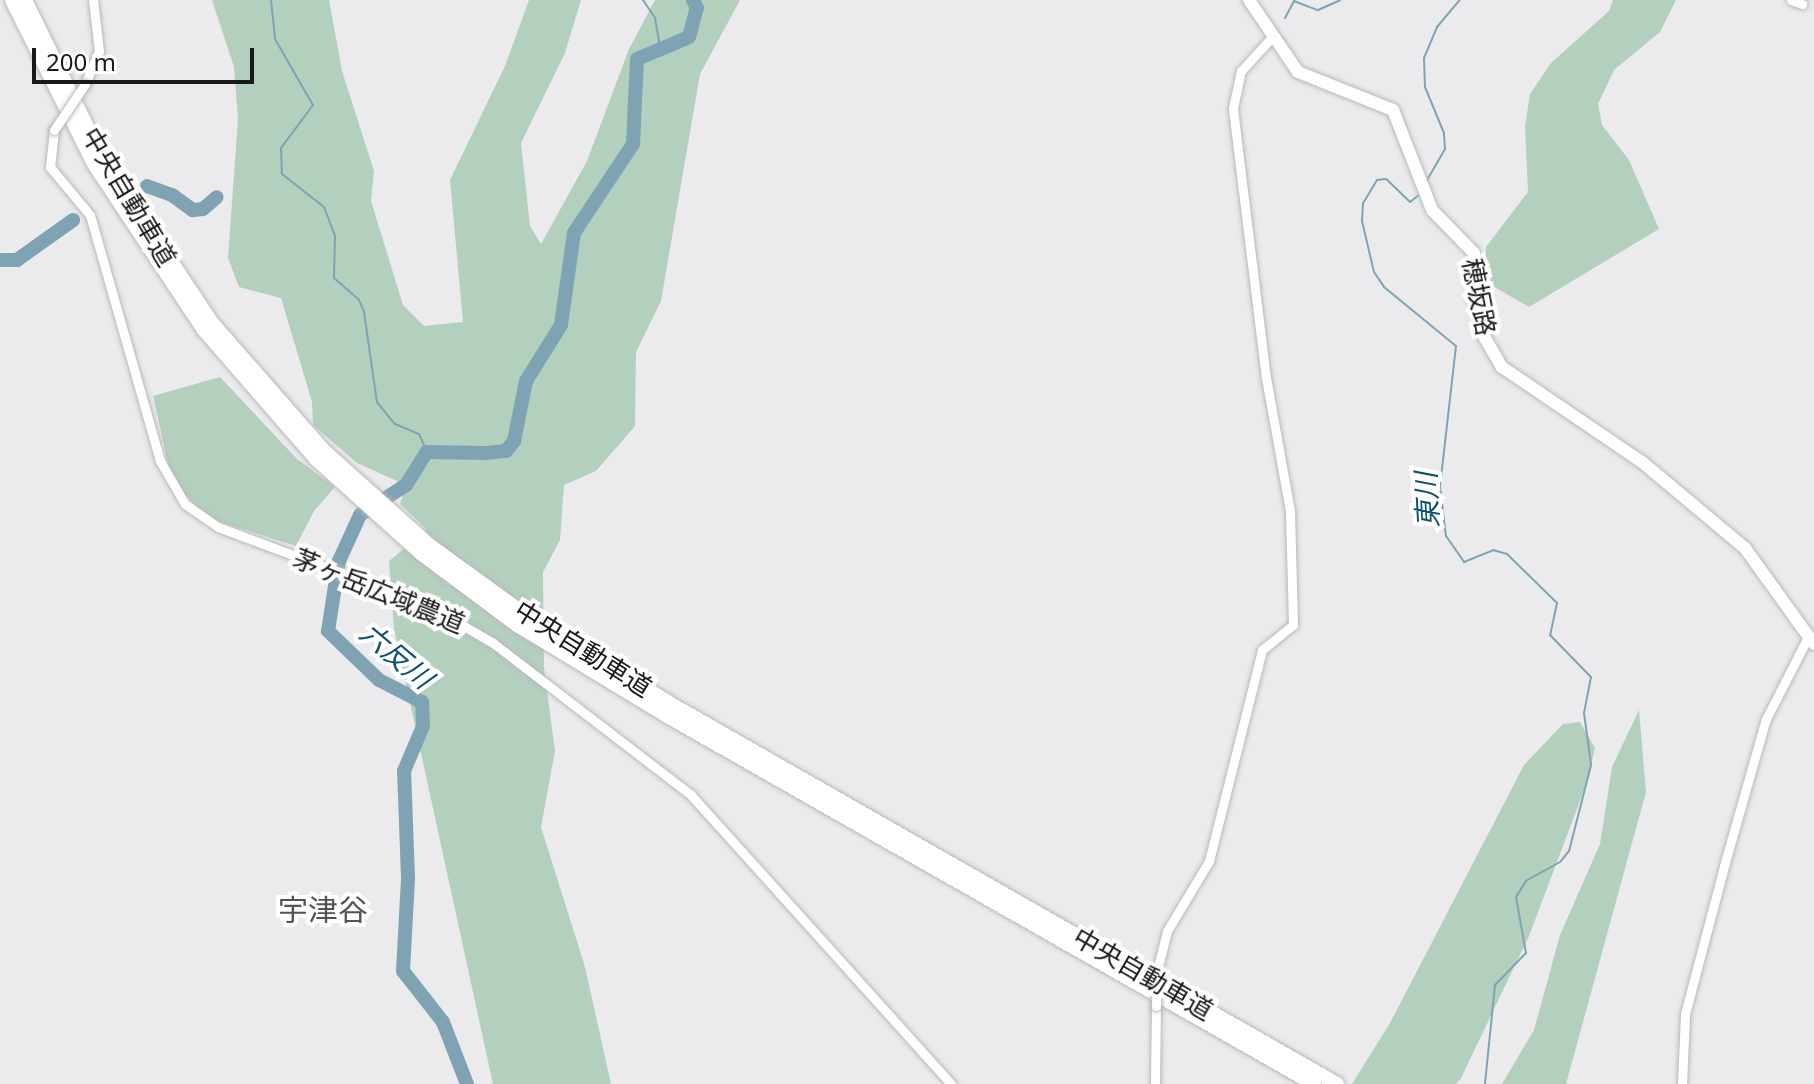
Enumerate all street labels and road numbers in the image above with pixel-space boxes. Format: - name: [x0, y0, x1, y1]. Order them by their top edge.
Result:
- street label: 中央自動車道: [75, 122, 183, 272]
- street label: 穂坂路: [1456, 256, 1502, 338]
- street label: 茅ヶ岳広域農道: [289, 542, 469, 640]
- street label: 中央自動車道: [509, 594, 657, 704]
- street label: 中央自動車道: [1068, 921, 1218, 1027]

